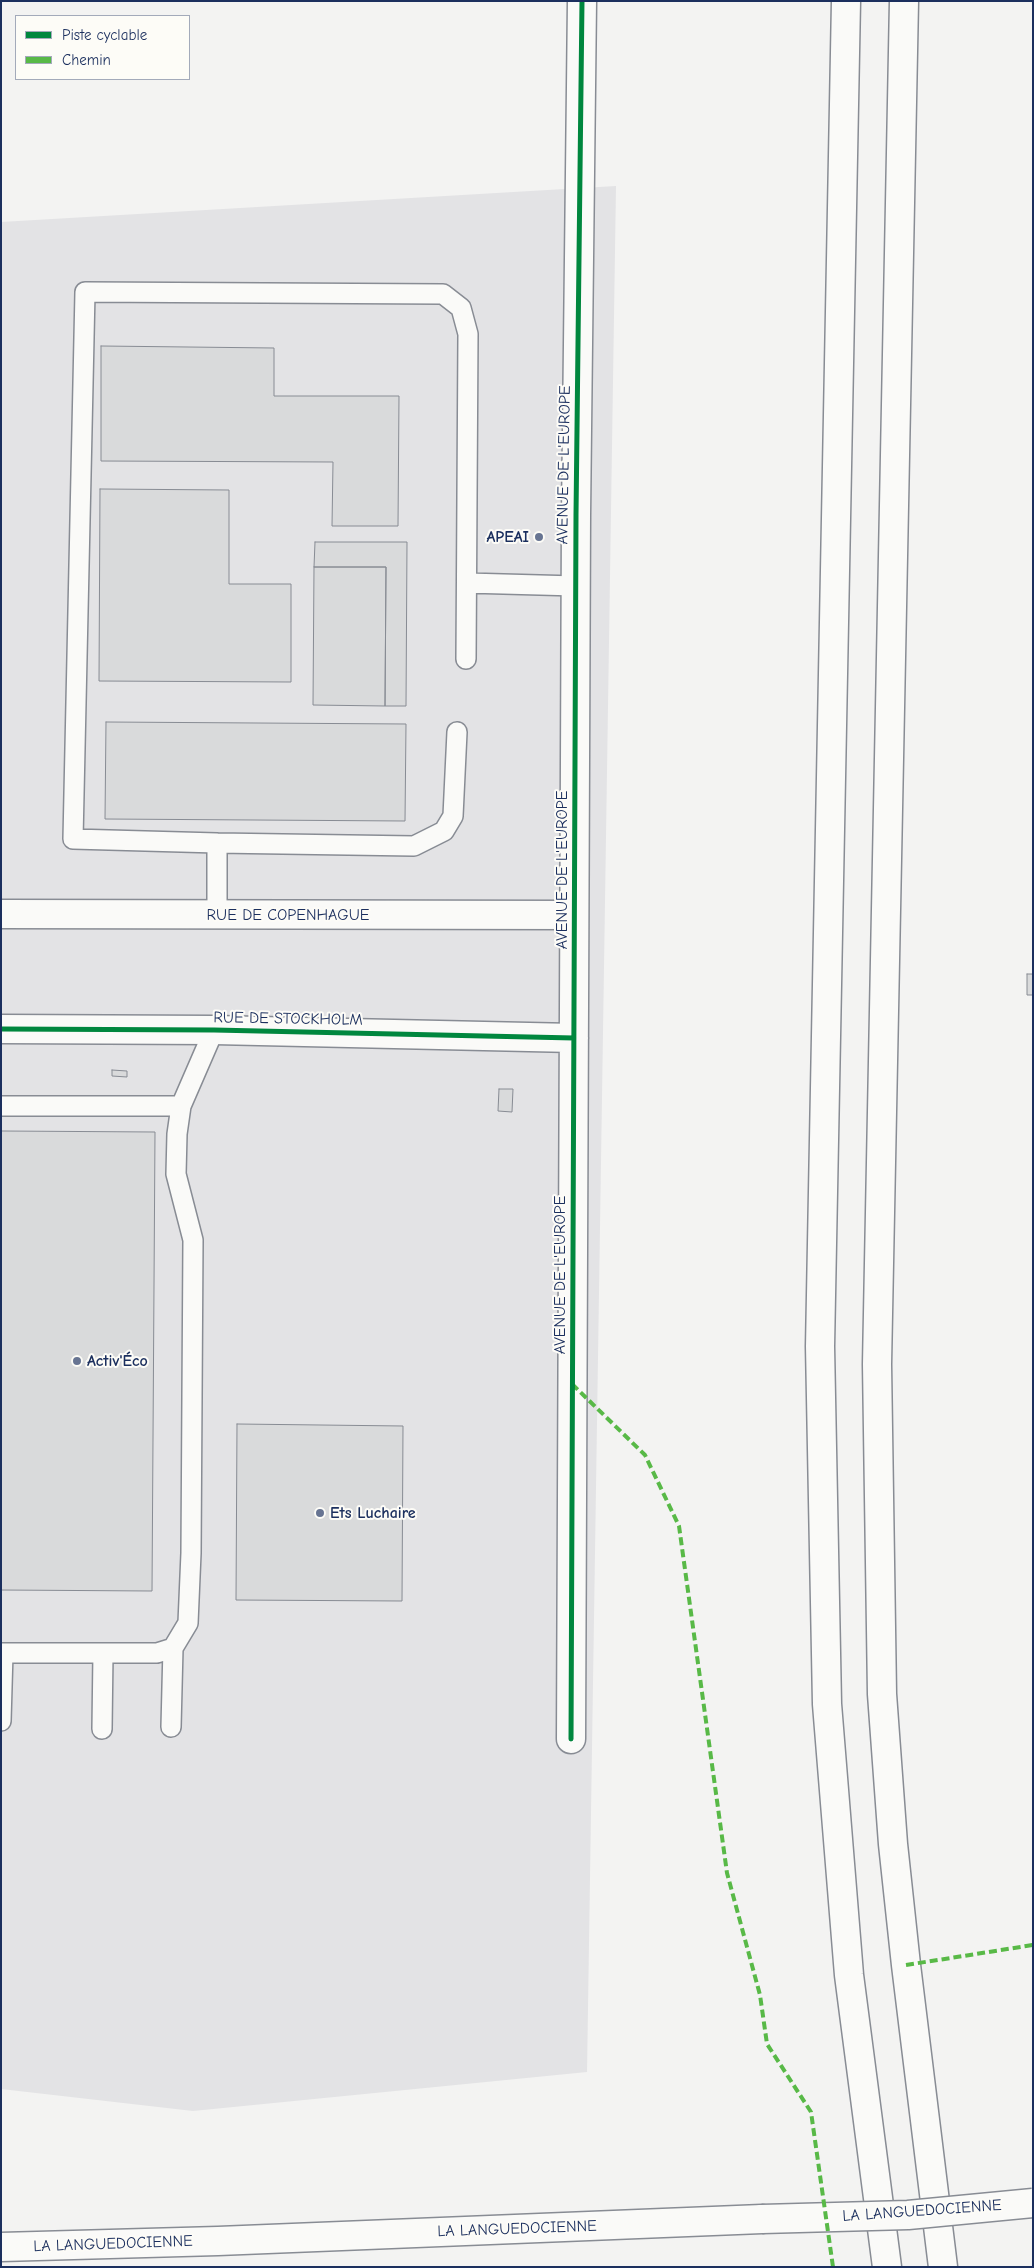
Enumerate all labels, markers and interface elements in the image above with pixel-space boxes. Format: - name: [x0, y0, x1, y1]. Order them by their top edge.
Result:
- legend: [15, 15, 190, 80]
- text: Piste cyclable: [62, 26, 147, 44]
- text: Chemin: [62, 51, 111, 69]
- street label: AVENUE DE L'EUROPE: [553, 385, 575, 545]
- place label: APEAI: [487, 527, 529, 547]
- marker: APEAI: [533, 531, 545, 543]
- street label: AVENUE DE L'EUROPE: [552, 791, 572, 949]
- street label: RUE DE COPENHAGUE: [207, 905, 369, 925]
- street label: RUE DE STOCKHOLM: [213, 1008, 363, 1030]
- street label: AVENUE DE L'EUROPE: [550, 1196, 570, 1354]
- place label: Activ'Éco: [87, 1351, 148, 1371]
- marker: Activ'Éco: [71, 1355, 83, 1367]
- place label: Ets Luchaire: [330, 1503, 416, 1523]
- marker: Ets Luchaire: [314, 1507, 326, 1519]
- street label: LA LANGUEDOCIENNE: [842, 2196, 1002, 2226]
- street label: LA LANGUEDOCIENNE: [437, 2217, 597, 2241]
- street label: LA LANGUEDOCIENNE: [33, 2232, 193, 2256]

